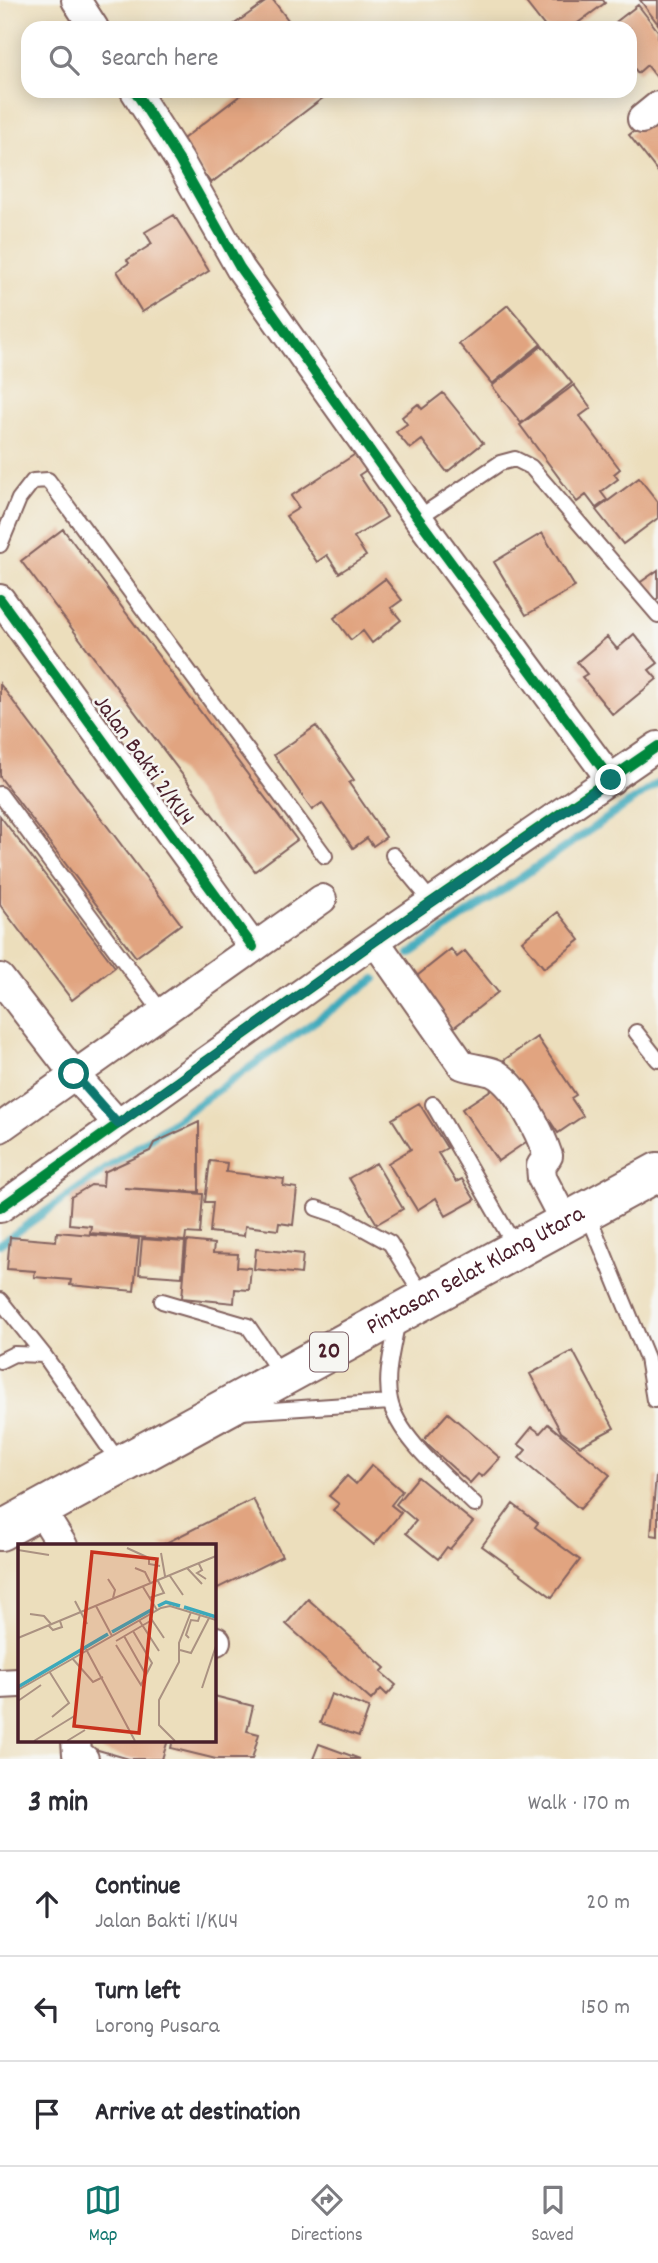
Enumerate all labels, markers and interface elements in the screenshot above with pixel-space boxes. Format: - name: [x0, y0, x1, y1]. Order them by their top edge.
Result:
- search box: [21, 21, 637, 98]
- icon: search: [45, 41, 83, 79]
- text: Search here: [101, 41, 219, 78]
- street label: Jalan Bakti 2/KU4: [84, 688, 202, 834]
- route end: [595, 764, 626, 795]
- route start: [58, 1058, 89, 1089]
- street label: Pintasan Selat Klang Utara: [361, 1198, 592, 1345]
- road number: 20: [310, 1332, 348, 1372]
- inset map: [18, 1544, 215, 1742]
- text: 3 min: [28, 1783, 88, 1826]
- text: Walk · 170 m: [528, 1788, 630, 1821]
- text: Continue: [95, 1869, 180, 1906]
- icon: ahead: [28, 1885, 66, 1923]
- text: 20 m: [586, 1887, 630, 1920]
- text: Jalan Bakti 1/KU4: [95, 1906, 238, 1939]
- text: Turn left: [95, 1974, 181, 2011]
- icon: left: [28, 1990, 66, 2028]
- text: 150 m: [581, 1992, 630, 2025]
- text: Lorong Pusara: [95, 2011, 220, 2044]
- icon: arrive: [28, 2095, 66, 2133]
- text: Arrive at destination: [95, 2095, 300, 2132]
- tab: Map: [84, 2181, 122, 2250]
- tab: Directions: [291, 2181, 363, 2250]
- tab: Saved: [531, 2181, 574, 2250]

